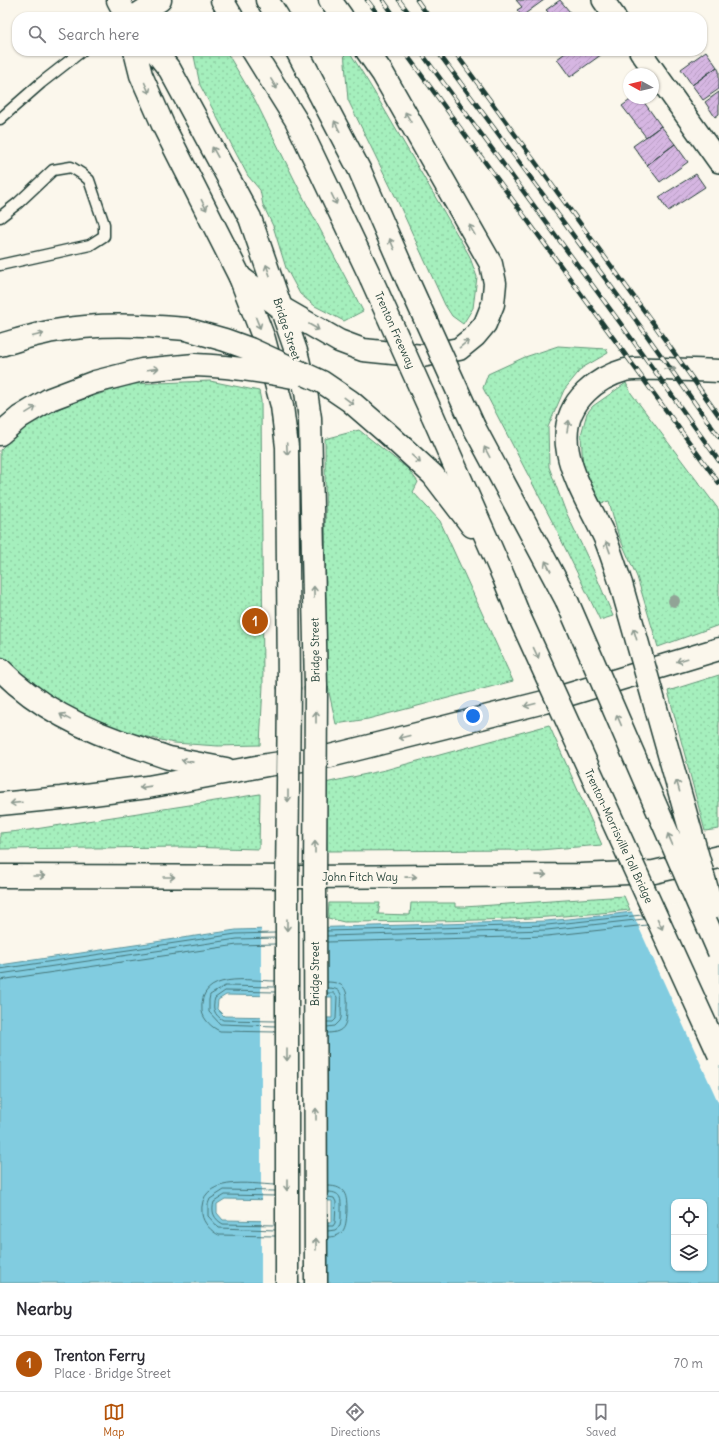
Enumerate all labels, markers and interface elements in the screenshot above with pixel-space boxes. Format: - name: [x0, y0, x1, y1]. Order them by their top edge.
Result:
- search box: [12, 12, 707, 56]
- icon: search: [26, 23, 48, 45]
- text: Search here: [58, 25, 139, 44]
- north arrow: [623, 68, 659, 104]
- one-way arrow: [270, 78, 278, 90]
- one-way arrow: [144, 82, 151, 94]
- one-way arrow: [403, 111, 411, 123]
- one-way arrow: [333, 120, 340, 132]
- one-way arrow: [210, 147, 218, 159]
- one-way arrow: [331, 193, 338, 205]
- one-way arrow: [200, 199, 208, 211]
- one-way arrow: [468, 224, 475, 236]
- one-way arrow: [387, 238, 395, 250]
- one-way arrow: [264, 264, 271, 277]
- street label: Trenton Freeway: [372, 289, 418, 371]
- street label: Bridge Street: [270, 296, 304, 362]
- one-way arrow: [255, 316, 262, 328]
- one-way arrow: [308, 324, 320, 332]
- one-way arrow: [31, 331, 44, 338]
- one-way arrow: [459, 340, 470, 349]
- one-way arrow: [146, 365, 159, 373]
- one-way arrow: [663, 366, 676, 373]
- one-way arrow: [344, 397, 355, 405]
- one-way arrow: [25, 406, 37, 414]
- one-way arrow: [564, 420, 572, 433]
- one-way arrow: [283, 442, 290, 455]
- one-way arrow: [483, 446, 490, 458]
- one-way arrow: [410, 455, 421, 464]
- one-way arrow: [603, 542, 611, 554]
- one-way arrow: [544, 561, 552, 573]
- one-way arrow: [310, 586, 317, 599]
- pin: 1: [242, 606, 268, 636]
- street label: Bridge Street: [307, 617, 323, 682]
- one-way arrow: [631, 628, 638, 641]
- one-way arrow: [533, 647, 540, 659]
- one-way arrow: [675, 657, 688, 664]
- one-way arrow: [524, 702, 537, 710]
- your location: [463, 706, 483, 726]
- one-way arrow: [312, 711, 320, 724]
- one-way arrow: [59, 712, 71, 720]
- one-way arrow: [614, 715, 622, 727]
- one-way arrow: [398, 734, 411, 742]
- one-way arrow: [181, 757, 194, 765]
- street label: Trenton-Morrisville Toll Bridge: [582, 767, 656, 905]
- one-way arrow: [674, 780, 681, 793]
- one-way arrow: [139, 783, 152, 791]
- one-way arrow: [284, 789, 292, 802]
- one-way arrow: [10, 799, 23, 807]
- one-way arrow: [666, 834, 673, 846]
- one-way arrow: [311, 841, 319, 854]
- street label: John Fitch Way: [322, 870, 398, 884]
- one-way arrow: [534, 871, 547, 879]
- one-way arrow: [32, 872, 45, 880]
- one-way arrow: [162, 873, 175, 881]
- one-way arrow: [404, 873, 417, 881]
- one-way arrow: [283, 918, 291, 931]
- one-way arrow: [657, 918, 664, 930]
- street label: Bridge Street: [308, 941, 322, 1006]
- one-way arrow: [283, 1048, 291, 1061]
- one-way arrow: [312, 1108, 320, 1121]
- one-way arrow: [283, 1178, 291, 1191]
- map controls: [671, 1199, 707, 1271]
- button: locate: [671, 1199, 707, 1235]
- button: layers: [671, 1235, 707, 1271]
- one-way arrow: [312, 1238, 320, 1251]
- text: Nearby: [16, 1298, 72, 1320]
- text: Trenton Ferry: [54, 1346, 145, 1365]
- text: 1: [26, 1355, 32, 1372]
- text: 70 m: [674, 1355, 703, 1372]
- text: Place · Bridge Street: [54, 1365, 171, 1382]
- tab: Map: [103, 1401, 125, 1439]
- tab: Directions: [331, 1401, 380, 1439]
- tab: Saved: [586, 1401, 616, 1439]

